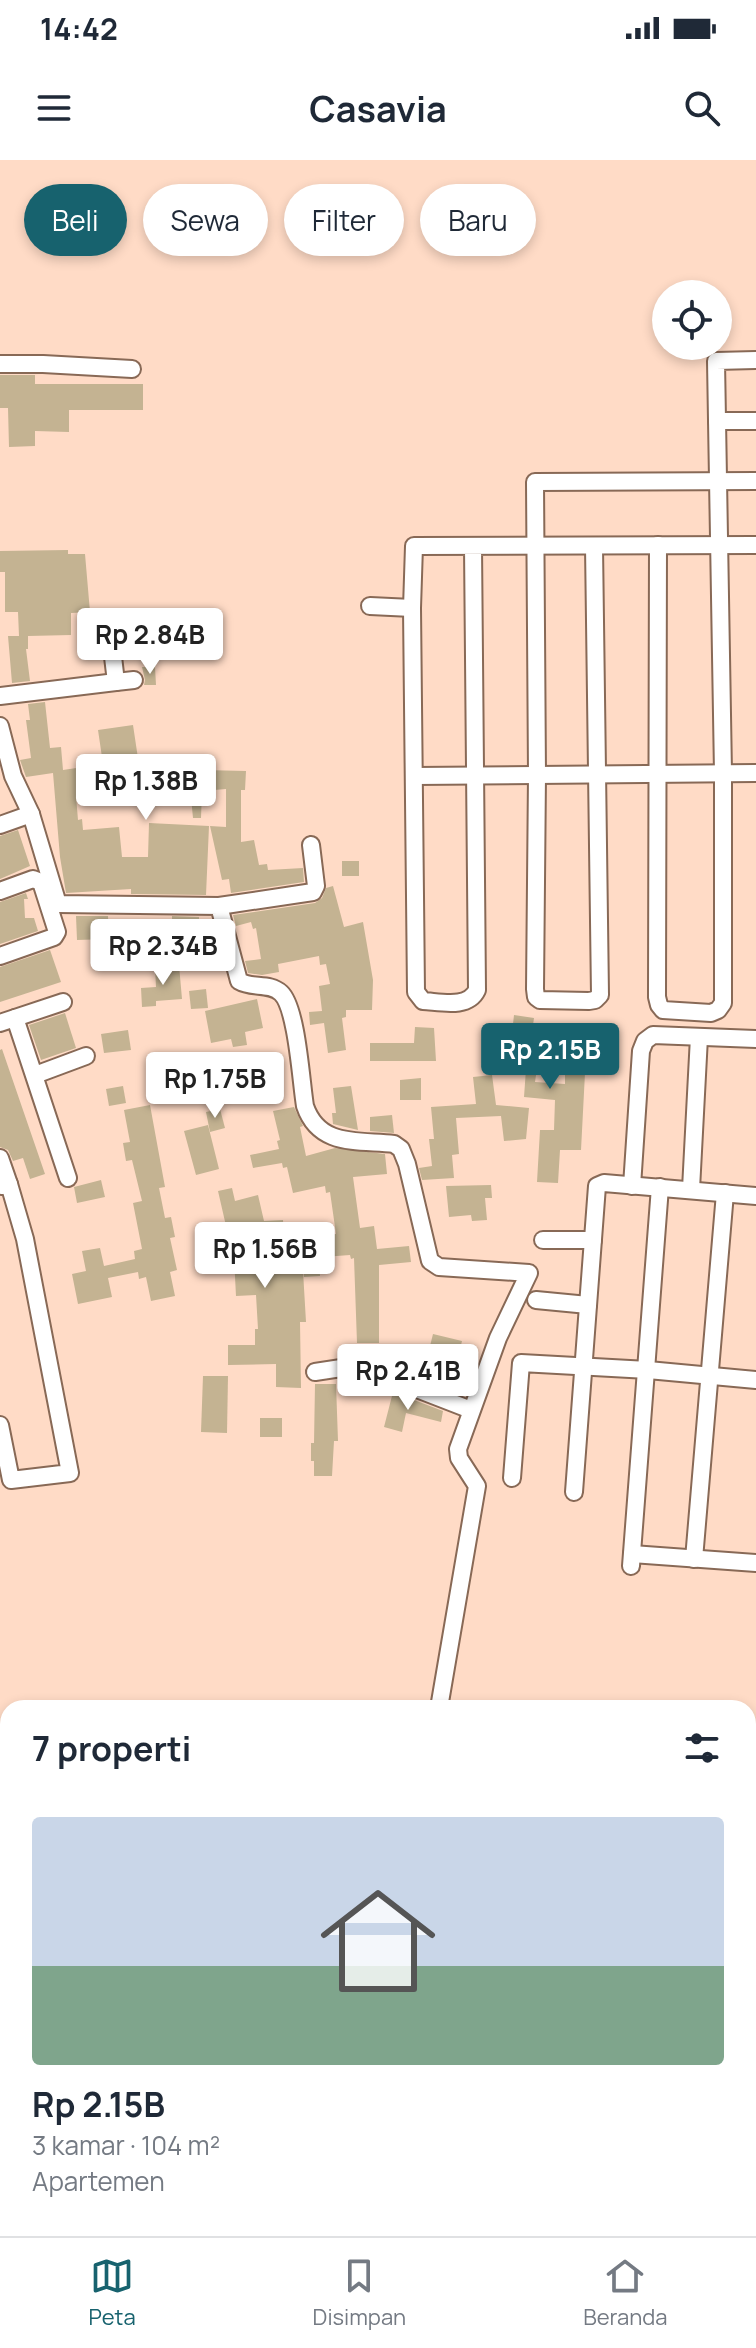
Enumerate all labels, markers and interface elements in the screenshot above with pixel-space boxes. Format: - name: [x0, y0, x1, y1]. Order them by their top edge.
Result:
- text: 14:42: [40, 8, 118, 49]
- text: Casavia: [309, 84, 447, 133]
- icon: menu: [32, 86, 76, 130]
- icon: search: [680, 86, 724, 130]
- chip: Beli: [24, 184, 127, 256]
- chip: Sewa: [143, 184, 268, 256]
- chip: Filter: [284, 184, 404, 256]
- chip: Baru: [420, 184, 536, 256]
- map controls: [652, 280, 732, 360]
- button: locate: [652, 280, 732, 360]
- pin: Rp 2.84B: [67, 608, 233, 676]
- text: Rp 2.84B: [95, 616, 205, 652]
- pin: Rp 1.38B: [63, 754, 229, 822]
- text: Rp 1.38B: [94, 762, 198, 798]
- pin: Rp 2.34B: [80, 919, 246, 987]
- text: Rp 2.34B: [108, 927, 218, 963]
- pin: Rp 2.15B: [467, 1023, 633, 1091]
- text: Rp 2.15B: [499, 1031, 601, 1067]
- pin: Rp 1.75B: [132, 1052, 298, 1120]
- text: Rp 1.75B: [164, 1060, 266, 1096]
- pin: Rp 1.56B: [182, 1222, 348, 1290]
- text: Rp 1.56B: [213, 1230, 317, 1266]
- pin: Rp 2.41B: [325, 1344, 491, 1412]
- text: Rp 2.41B: [355, 1352, 461, 1388]
- text: 7 properti: [32, 1725, 191, 1771]
- icon: filters: [680, 1726, 724, 1770]
- icon: home: [306, 1869, 450, 2013]
- text: Rp 2.15B: [32, 2081, 165, 2127]
- text: 3 kamar · 104 m²: [32, 2127, 220, 2163]
- text: Apartemen: [32, 2163, 165, 2199]
- tab: Peta: [89, 2254, 136, 2332]
- tab: Disimpan: [313, 2254, 406, 2332]
- tab: Beranda: [583, 2254, 668, 2332]

